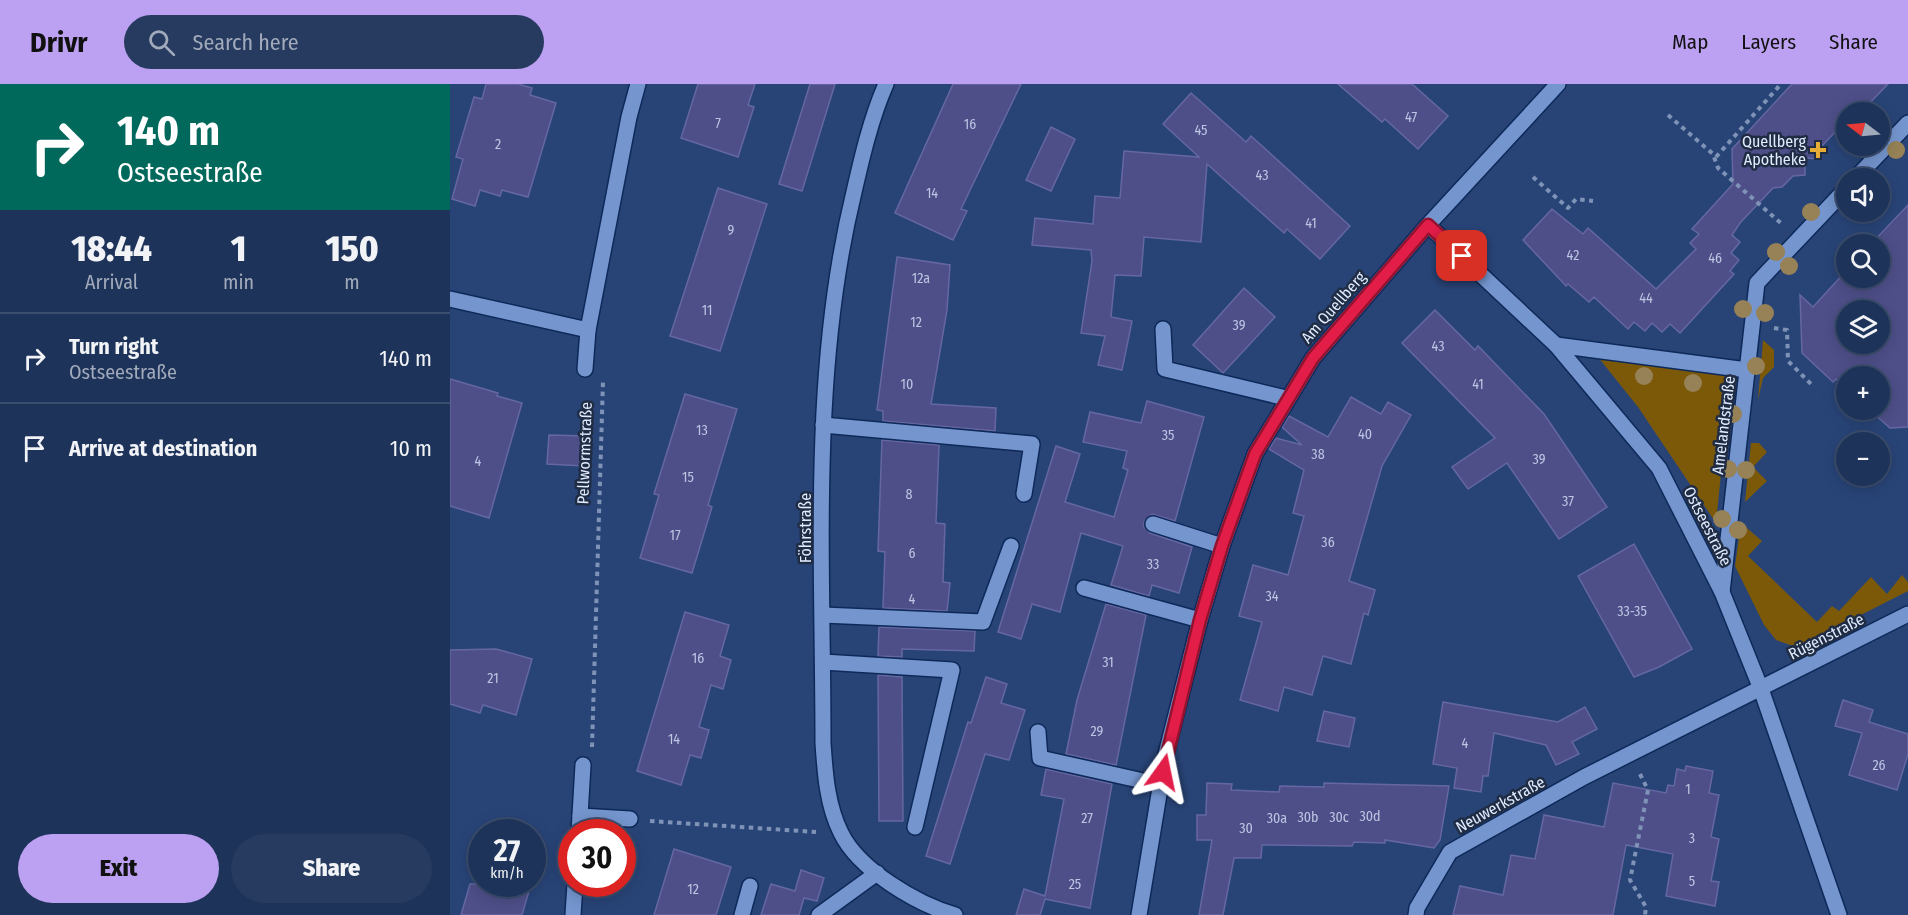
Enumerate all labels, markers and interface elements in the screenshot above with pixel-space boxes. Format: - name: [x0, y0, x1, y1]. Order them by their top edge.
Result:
- search box: [124, 15, 544, 69]
- text: Drivr: [30, 26, 88, 59]
- icon: search: [145, 26, 178, 59]
- text: Search here: [193, 29, 299, 56]
- text: Map: [1672, 29, 1708, 55]
- text: Layers: [1741, 29, 1796, 55]
- text: Share: [1829, 29, 1878, 55]
- north arrow: [1836, 102, 1890, 156]
- map controls: [1836, 102, 1890, 486]
- text: 140 m: [117, 106, 220, 156]
- icon: right: [18, 108, 96, 186]
- house number: 47: [1405, 109, 1417, 126]
- house number: 7: [715, 115, 721, 132]
- house number: 16: [964, 116, 976, 133]
- house number: 45: [1194, 122, 1208, 139]
- place label: Quellberg Apotheke: [1742, 132, 1806, 169]
- house number: 2: [495, 136, 501, 153]
- marker: Quellberg Apotheke: [1811, 143, 1825, 157]
- text: Ostseestraße: [117, 157, 262, 189]
- house number: 43: [1256, 167, 1268, 184]
- button: sound: [1836, 168, 1890, 222]
- house number: 14: [926, 185, 938, 202]
- house number: 41: [1305, 215, 1317, 232]
- house number: 9: [728, 222, 735, 239]
- text: 18:44: [71, 227, 152, 271]
- text: 1: [231, 227, 246, 271]
- text: 150: [325, 227, 379, 271]
- pin: [1436, 230, 1487, 281]
- button: search: [1836, 234, 1890, 288]
- icon: arrive: [1445, 239, 1478, 272]
- house number: 42: [1567, 247, 1579, 264]
- house number: 46: [1708, 250, 1722, 267]
- street label: Am Quellberg: [1297, 267, 1370, 347]
- text: Arrival: [85, 270, 138, 294]
- text: min: [223, 270, 254, 294]
- text: m: [344, 270, 360, 294]
- house number: 12a: [912, 270, 930, 287]
- house number: 44: [1639, 290, 1653, 307]
- button: layers: [1836, 300, 1890, 354]
- house number: 11: [702, 302, 712, 319]
- house number: 12: [910, 314, 922, 331]
- house number: 39: [1233, 317, 1246, 334]
- text: Turn right: [69, 333, 158, 360]
- house number: 43: [1432, 338, 1444, 355]
- icon: right: [18, 342, 51, 375]
- text: 140 m: [379, 345, 432, 372]
- text: Ostseestraße: [69, 360, 177, 384]
- button: +: [1836, 366, 1890, 420]
- street label: Amelandstraße: [1708, 375, 1739, 475]
- house number: 10: [901, 376, 913, 393]
- house number: 41: [1472, 376, 1484, 393]
- street label: Pellwormstraße: [573, 401, 596, 505]
- house number: 13: [696, 422, 708, 439]
- house number: 40: [1358, 426, 1372, 443]
- house number: 35: [1162, 427, 1174, 444]
- icon: arrive: [18, 432, 51, 465]
- button: −: [1836, 432, 1890, 486]
- text: Arrive at destination: [69, 435, 257, 462]
- text: 10 m: [390, 435, 432, 462]
- house number: 38: [1311, 446, 1325, 463]
- house number: 39: [1533, 451, 1546, 468]
- house number: 4: [475, 453, 482, 470]
- house number: 15: [682, 469, 694, 486]
- street label: Ostseestraße: [1680, 484, 1736, 569]
- house number: 8: [906, 486, 913, 503]
- street label: Föhrstraße: [796, 493, 815, 563]
- house number: 37: [1562, 493, 1574, 510]
- house number: 17: [669, 527, 681, 544]
- house number: 36: [1321, 534, 1335, 551]
- house number: 6: [909, 545, 916, 562]
- house number: 33: [1147, 556, 1159, 573]
- house number: 34: [1265, 588, 1279, 605]
- house number: 4: [909, 591, 916, 608]
- house number: 33-35: [1617, 603, 1647, 620]
- street label: Rügenstraße: [1785, 609, 1867, 664]
- house number: 16: [692, 650, 704, 667]
- house number: 31: [1102, 654, 1114, 671]
- house number: 21: [487, 670, 499, 687]
- house number: 29: [1091, 723, 1104, 740]
- house number: 14: [668, 731, 680, 748]
- house number: 4: [1462, 735, 1469, 752]
- position arrow: [1131, 740, 1195, 804]
- house number: 26: [1872, 757, 1886, 774]
- street label: Neuwerkstraße: [1452, 772, 1548, 837]
- house number: 1: [1685, 781, 1691, 798]
- house number: 30d: [1359, 808, 1381, 825]
- house number: 30b: [1297, 809, 1319, 826]
- house number: 30c: [1329, 809, 1349, 826]
- house number: 27: [1081, 810, 1093, 827]
- house number: 30a: [1267, 810, 1287, 827]
- speed limit sign: 30: [558, 819, 636, 897]
- house number: 30: [1239, 820, 1253, 837]
- house number: 3: [1689, 830, 1695, 847]
- text: 27: [494, 833, 520, 869]
- button: Exit: [18, 834, 219, 903]
- button: Share: [231, 834, 432, 903]
- text: km/h: [490, 864, 524, 882]
- house number: 5: [1689, 873, 1695, 890]
- house number: 25: [1069, 876, 1081, 893]
- house number: 12: [687, 881, 699, 898]

